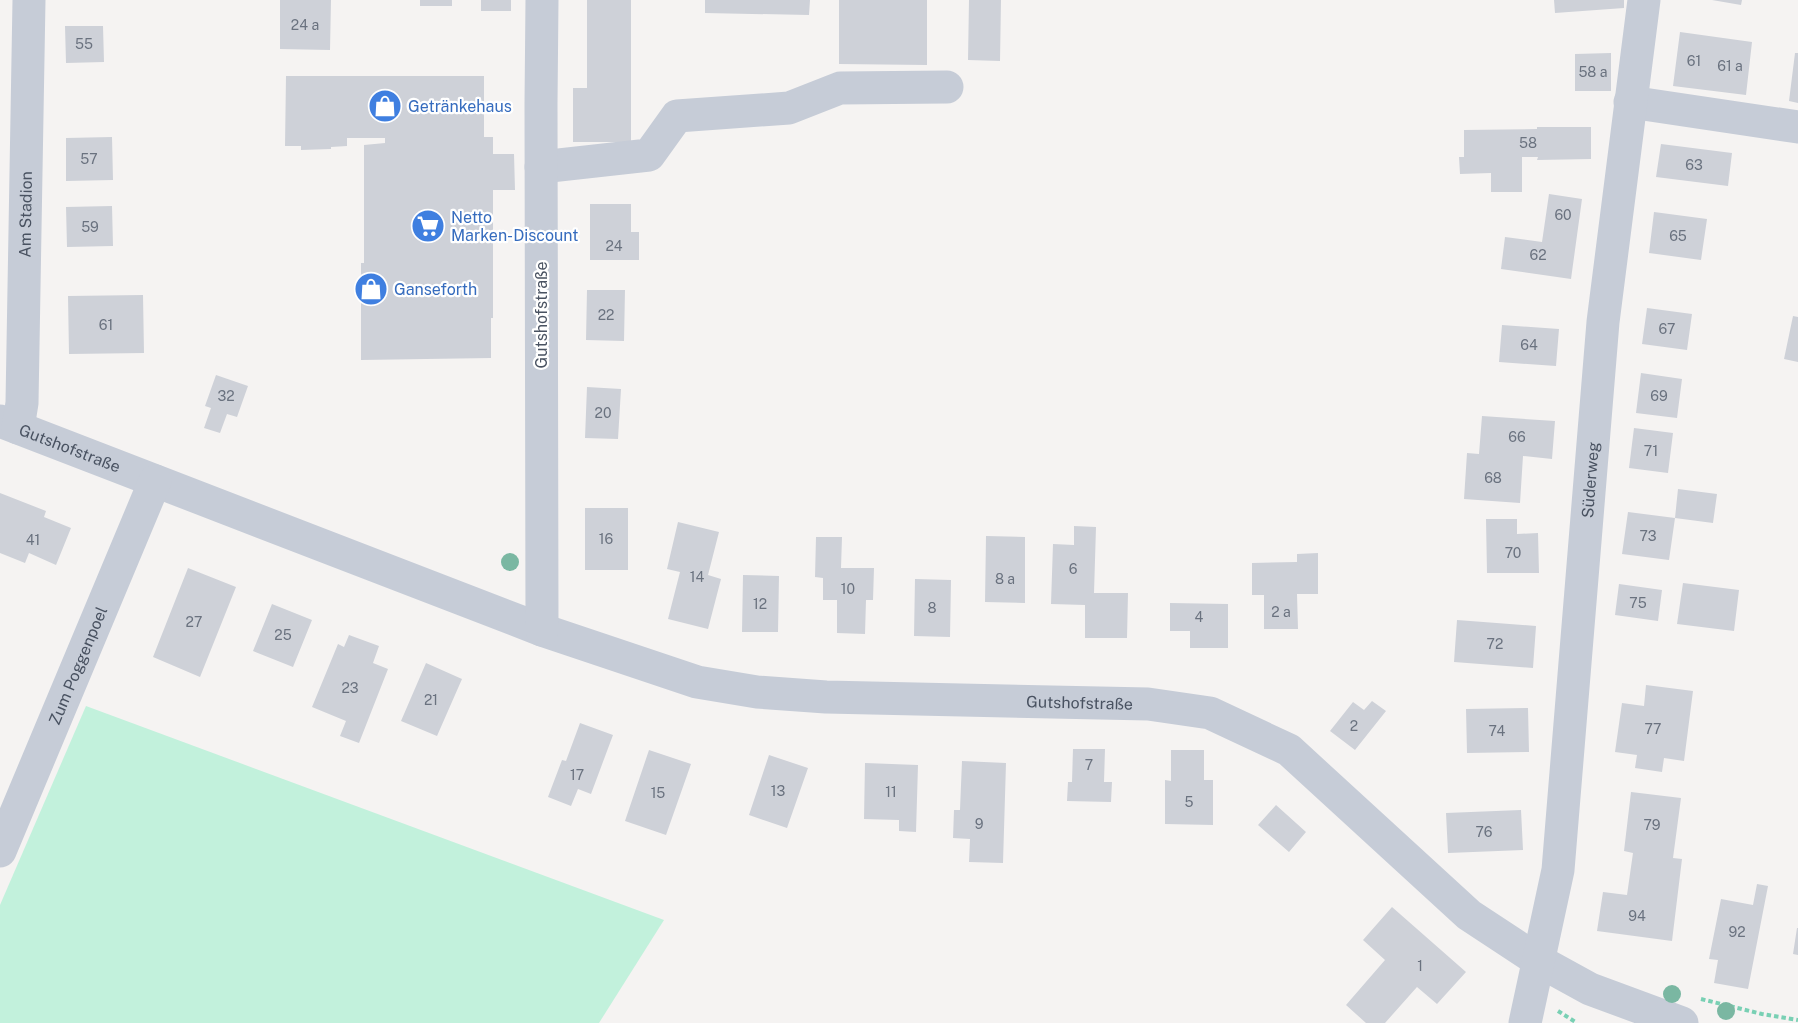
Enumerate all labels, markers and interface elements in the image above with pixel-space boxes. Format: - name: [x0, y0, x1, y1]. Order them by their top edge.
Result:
- house number: 24 a: [291, 17, 319, 33]
- house number: 55: [75, 36, 93, 52]
- house number: 61: [1687, 53, 1701, 69]
- house number: 61 a: [1717, 58, 1743, 74]
- house number: 58 a: [1578, 64, 1608, 80]
- shop icon: Getränkehaus: [367, 88, 403, 124]
- place label: Getränkehaus: [408, 97, 512, 116]
- house number: 58: [1519, 135, 1537, 151]
- house number: 57: [80, 151, 98, 167]
- house number: 63: [1685, 157, 1703, 173]
- street label: Am Stadion: [16, 171, 36, 258]
- house number: 60: [1554, 207, 1572, 223]
- supermarket icon: Netto Marken-Discount: [410, 208, 446, 244]
- place label: Netto Marken-Discount: [451, 208, 578, 245]
- house number: 59: [81, 219, 99, 235]
- house number: 65: [1669, 228, 1687, 244]
- house number: 24: [605, 238, 623, 254]
- house number: 62: [1529, 247, 1547, 263]
- street label: Gutshofstraße: [532, 262, 551, 368]
- shop icon: Ganseforth: [353, 271, 389, 307]
- place label: Ganseforth: [394, 280, 477, 299]
- house number: 22: [598, 307, 614, 323]
- house number: 61: [99, 317, 113, 333]
- house number: 67: [1659, 321, 1675, 337]
- house number: 64: [1520, 337, 1538, 353]
- house number: 32: [217, 388, 235, 404]
- house number: 69: [1650, 388, 1668, 404]
- house number: 20: [595, 405, 611, 421]
- street label: Gutshofstraße: [16, 420, 123, 477]
- house number: 66: [1508, 429, 1526, 445]
- street label: Süderweg: [1578, 441, 1603, 519]
- house number: 71: [1644, 443, 1658, 459]
- house number: 68: [1484, 470, 1502, 486]
- house number: 73: [1640, 528, 1657, 544]
- house number: 16: [599, 531, 613, 547]
- house number: 41: [26, 532, 40, 548]
- house number: 70: [1505, 545, 1521, 561]
- house number: 6: [1069, 561, 1078, 577]
- house number: 14: [690, 569, 704, 585]
- house number: 8 a: [995, 571, 1015, 587]
- house number: 10: [841, 581, 855, 597]
- house number: 75: [1629, 595, 1647, 611]
- house number: 12: [753, 596, 767, 612]
- house number: 8: [927, 600, 937, 616]
- street label: Zum Poggenpoel: [45, 604, 111, 728]
- house number: 2 a: [1271, 604, 1291, 620]
- house number: 4: [1195, 609, 1204, 625]
- house number: 27: [186, 614, 202, 630]
- house number: 25: [274, 627, 292, 643]
- house number: 72: [1487, 636, 1503, 652]
- house number: 23: [341, 680, 359, 696]
- house number: 21: [424, 692, 438, 708]
- street label: Gutshofstraße: [1026, 692, 1133, 714]
- house number: 2: [1350, 718, 1358, 734]
- house number: 77: [1645, 721, 1662, 737]
- house number: 74: [1489, 723, 1506, 739]
- house number: 7: [1085, 757, 1093, 773]
- house number: 17: [570, 767, 584, 783]
- house number: 13: [771, 783, 785, 799]
- house number: 11: [885, 784, 897, 800]
- house number: 15: [651, 785, 665, 801]
- house number: 5: [1185, 794, 1194, 810]
- house number: 9: [975, 816, 984, 832]
- house number: 79: [1644, 817, 1661, 833]
- house number: 76: [1476, 824, 1493, 840]
- house number: 94: [1628, 908, 1646, 924]
- house number: 92: [1728, 924, 1746, 940]
- house number: 1: [1417, 958, 1423, 974]

